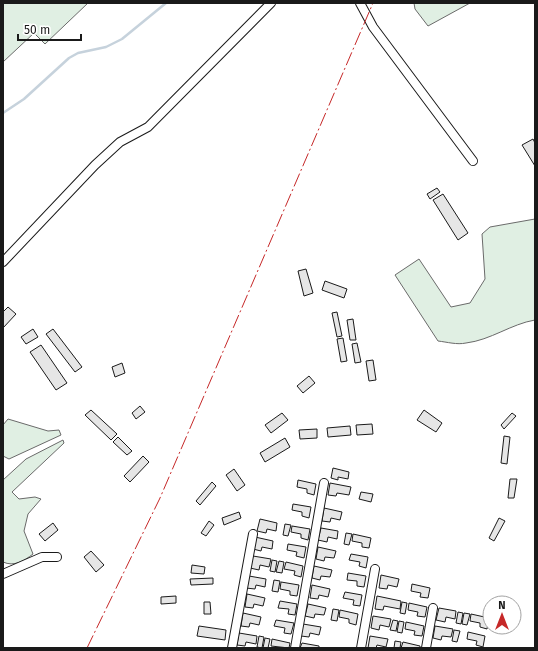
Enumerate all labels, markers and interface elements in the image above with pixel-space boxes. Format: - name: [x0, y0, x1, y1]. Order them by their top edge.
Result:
- scale bar: [18, 16, 81, 42]
- text: 50 m: [24, 23, 50, 37]
- north arrow: [482, 595, 522, 635]
- text: N: [498, 599, 506, 612]

